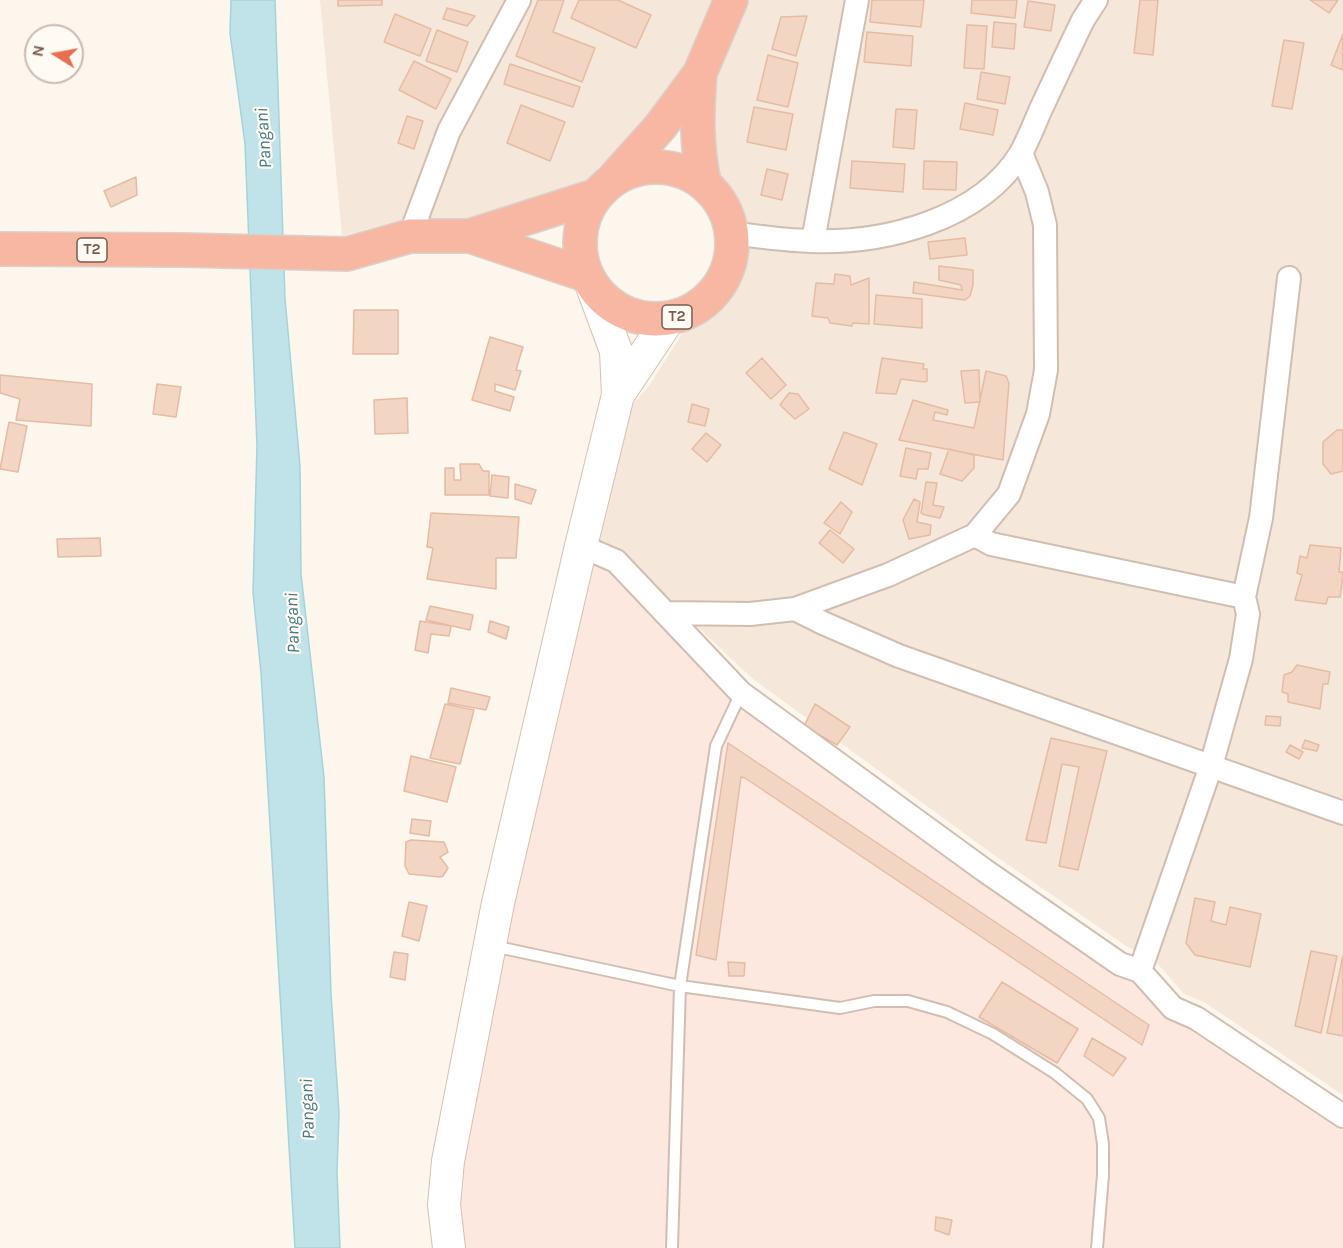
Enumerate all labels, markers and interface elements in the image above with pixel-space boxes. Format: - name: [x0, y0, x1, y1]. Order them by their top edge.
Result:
- north arrow: [24, 24, 84, 84]
- text: N: [27, 43, 48, 58]
- water label: Pangani: [251, 107, 277, 169]
- road number: T2: [77, 238, 107, 262]
- road number: T2: [662, 305, 692, 329]
- water label: Pangani: [281, 592, 305, 654]
- water label: Pangani: [296, 1078, 320, 1140]

